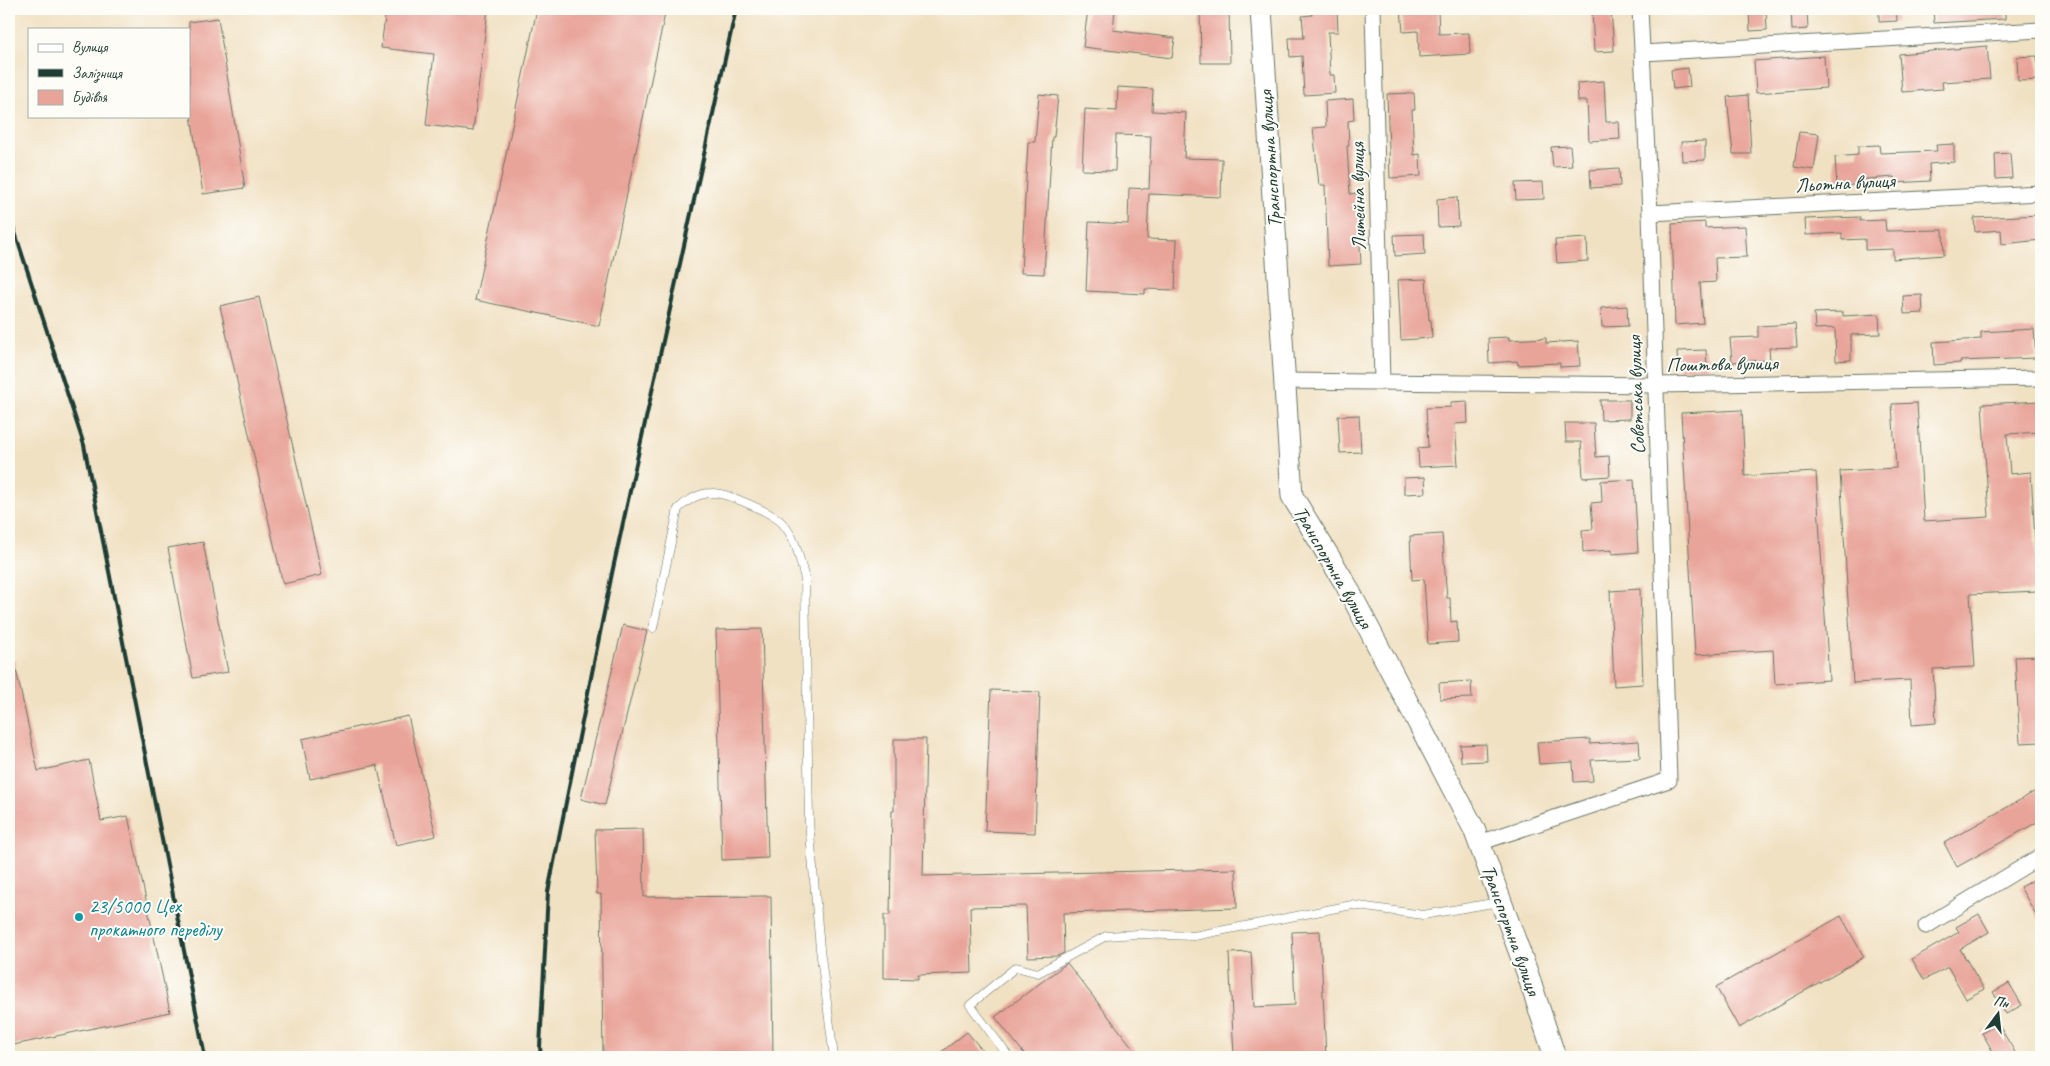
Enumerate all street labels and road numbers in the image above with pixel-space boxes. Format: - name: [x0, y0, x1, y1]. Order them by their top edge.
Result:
- street label: Транспортна вулиця: [1253, 88, 1287, 228]
- street label: Литейна вулиця: [1345, 141, 1371, 250]
- street label: Льотна вулиця: [1795, 168, 1897, 198]
- street label: Советська вулиця: [1621, 333, 1651, 455]
- street label: Поштова вулиця: [1666, 350, 1780, 377]
- street label: Транспортна вулиця: [1288, 501, 1379, 634]
- street label: Транспортна вулиця: [1476, 861, 1547, 1001]

